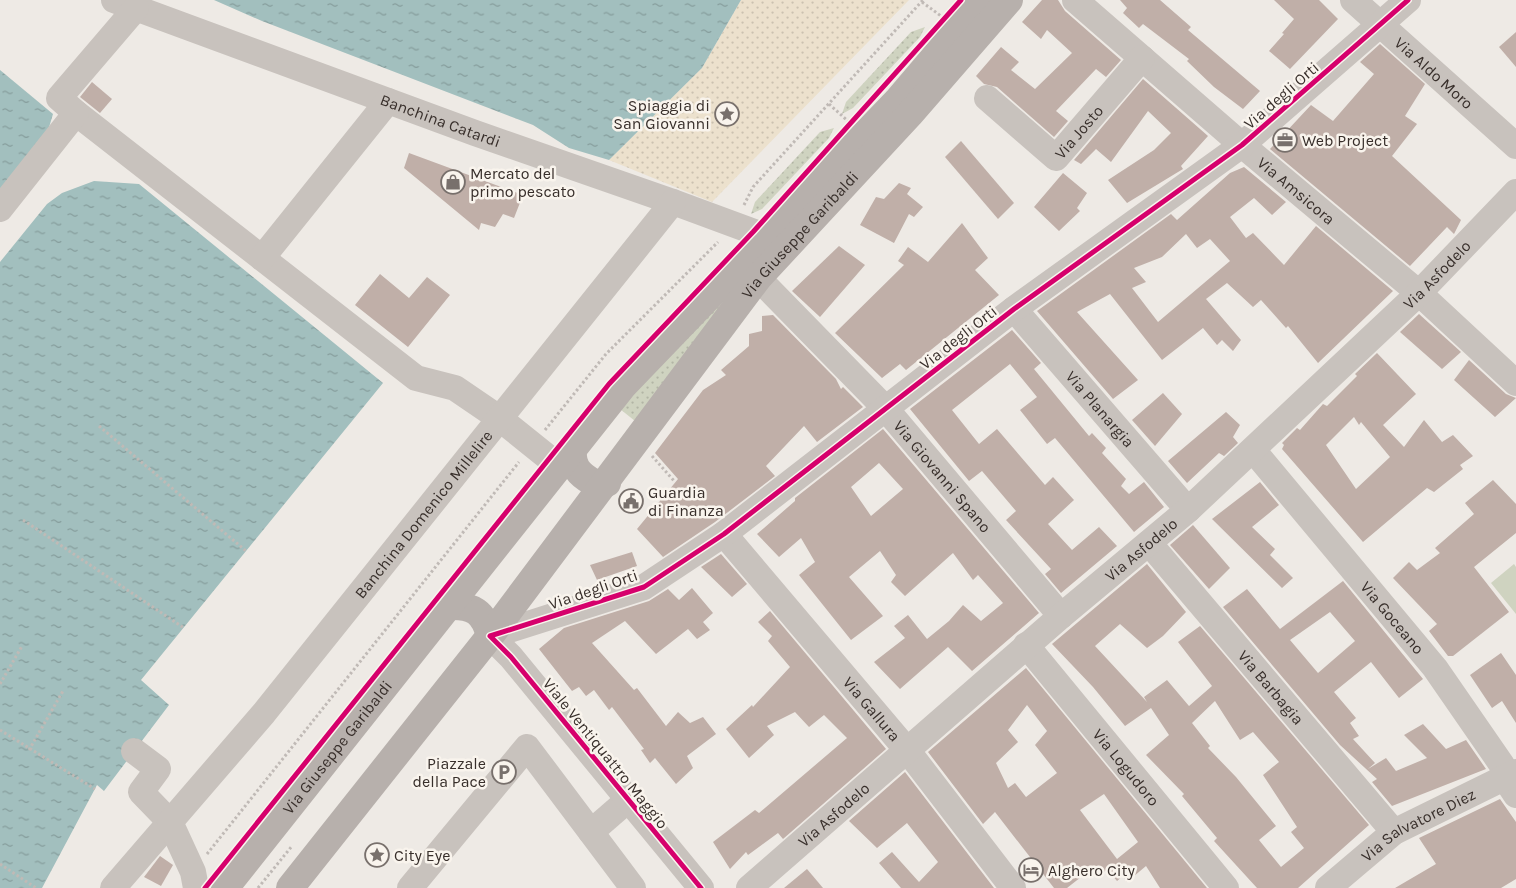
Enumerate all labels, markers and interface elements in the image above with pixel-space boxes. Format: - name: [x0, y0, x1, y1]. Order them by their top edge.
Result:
- street label: Via Aldo Moro: [1391, 33, 1477, 113]
- street label: Via degli Orti: [1240, 58, 1323, 133]
- street label: Banchina Catardi: [378, 90, 503, 151]
- place label: Spiaggia di San Giovanni: [613, 96, 710, 133]
- place icon: Spiaggia di San Giovanni: [714, 101, 740, 127]
- street label: Via Josto: [1051, 101, 1107, 163]
- office icon: Web Project: [1272, 127, 1298, 153]
- place label: Web Project: [1302, 131, 1388, 150]
- street label: Via Amsicora: [1253, 153, 1339, 229]
- place label: Mercato del primo pescato: [470, 164, 575, 201]
- street label: Via Giuseppe Garibaldi: [737, 167, 862, 302]
- shop icon: Mercato del primo pescato: [440, 169, 466, 195]
- street label: Via Asfodelo: [1399, 236, 1475, 313]
- street label: Via degli Orti: [916, 301, 1001, 374]
- street label: Via Planargia: [1062, 367, 1138, 451]
- street label: Via Giovanni Spano: [889, 416, 995, 536]
- street label: Banchina Domenico Millelire: [351, 427, 497, 602]
- place label: Guardia di Finanza: [648, 483, 724, 520]
- public building icon: Guardia di Finanza: [618, 488, 644, 514]
- street label: Via Asfodelo: [1101, 514, 1181, 585]
- street label: Via degli Orti: [546, 565, 640, 614]
- street label: Via Goceano: [1356, 577, 1428, 658]
- street label: Via Barbagia: [1234, 646, 1308, 729]
- street label: Via Gallura: [839, 673, 904, 745]
- street label: Viale Ventiquattro Maggio: [539, 674, 672, 832]
- street label: Via Giuseppe Garibaldi: [278, 677, 396, 818]
- street label: Via Logudoro: [1089, 725, 1163, 810]
- place label: Piazzale della Pace: [413, 754, 486, 791]
- parking icon: Piazzale della Pace: [491, 759, 517, 785]
- street label: Via Asfodelo: [794, 778, 873, 851]
- street label: Via Salvatore Diez: [1357, 784, 1479, 866]
- place icon: City Eye: [364, 842, 390, 868]
- place label: City Eye: [394, 846, 451, 865]
- hotel icon: Alghero City: [1018, 857, 1044, 883]
- place label: Alghero City: [1048, 861, 1135, 880]

